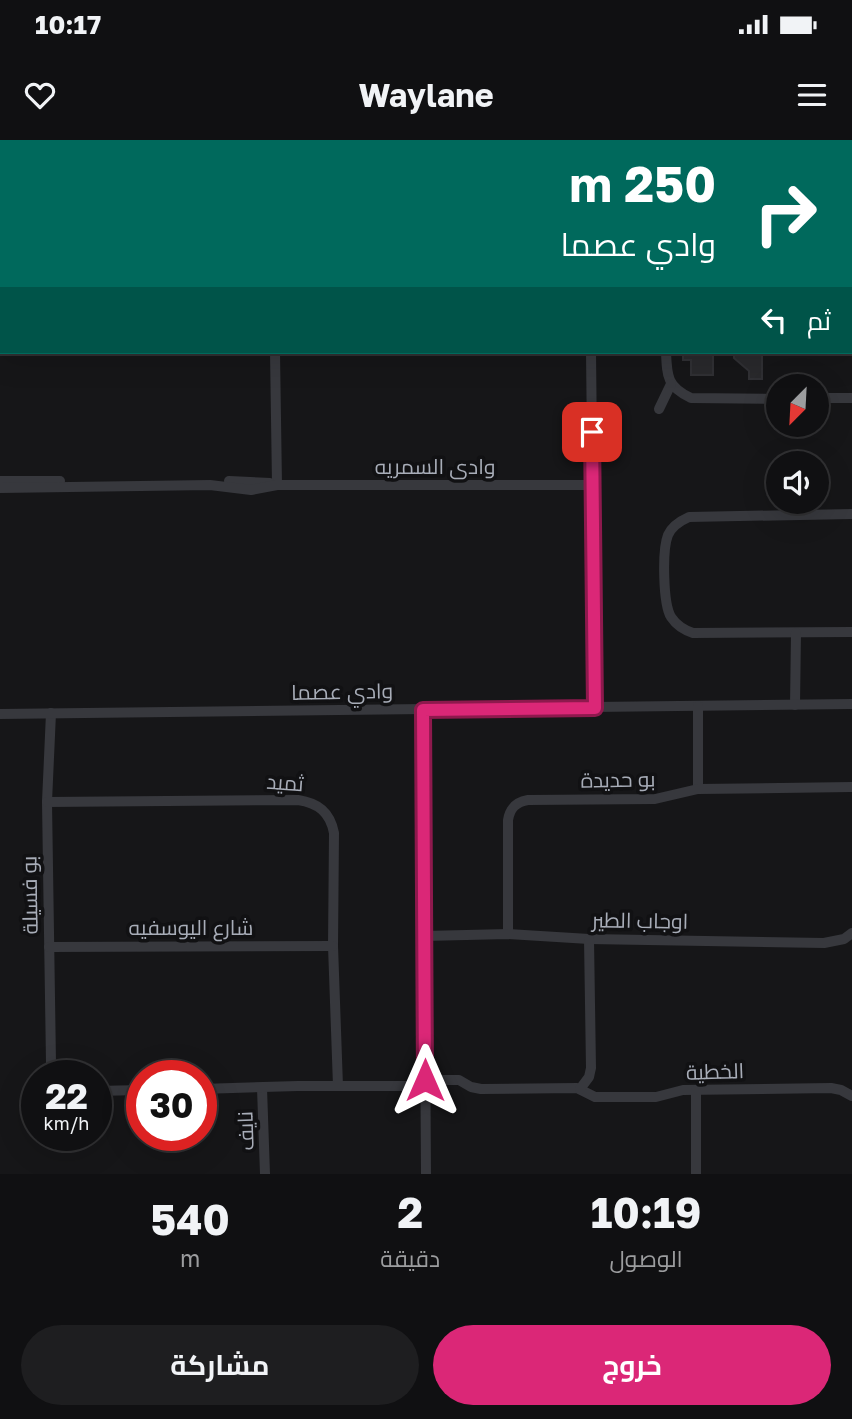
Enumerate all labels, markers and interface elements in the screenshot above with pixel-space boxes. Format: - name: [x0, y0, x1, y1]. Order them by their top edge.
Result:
- text: 10:17: [35, 9, 101, 40]
- icon: heart: [21, 76, 59, 114]
- text: Waylane: [358, 76, 494, 114]
- icon: menu: [793, 76, 831, 114]
- text: 250 m: [569, 154, 716, 213]
- icon: right: [740, 168, 831, 259]
- text: وادي عصما: [561, 225, 716, 263]
- icon: left: [755, 301, 793, 339]
- text: ثم: [807, 305, 831, 336]
- north arrow: [766, 374, 830, 438]
- map controls: [766, 374, 829, 514]
- pin: [562, 402, 622, 462]
- icon: arrive: [573, 413, 611, 451]
- button: sound: [766, 451, 829, 514]
- street label: وادى السمريه: [375, 453, 495, 480]
- street label: وادي عصما: [291, 677, 393, 709]
- street label: بو حديدة: [580, 765, 656, 793]
- street label: ثميد: [266, 768, 305, 796]
- street label: بو فسيلة: [15, 855, 43, 935]
- street label: اوجاب الطير: [591, 906, 688, 934]
- street label: شارع اليوسفيه: [129, 914, 253, 942]
- position arrow: [388, 1043, 462, 1117]
- street label: الخطية: [685, 1057, 745, 1085]
- speed limit sign: 30: [126, 1060, 217, 1151]
- text: 22: [45, 1075, 88, 1117]
- street label: نايف: [231, 1111, 259, 1151]
- text: km/h: [44, 1112, 89, 1134]
- text: 2: [397, 1187, 423, 1237]
- text: 10:19: [591, 1187, 701, 1237]
- text: 540: [151, 1194, 230, 1244]
- text: m: [180, 1244, 200, 1272]
- text: دقيقة: [380, 1244, 440, 1272]
- text: الوصول: [609, 1244, 683, 1272]
- button: مشاركة: [21, 1325, 419, 1405]
- button: خروج: [433, 1325, 831, 1405]

